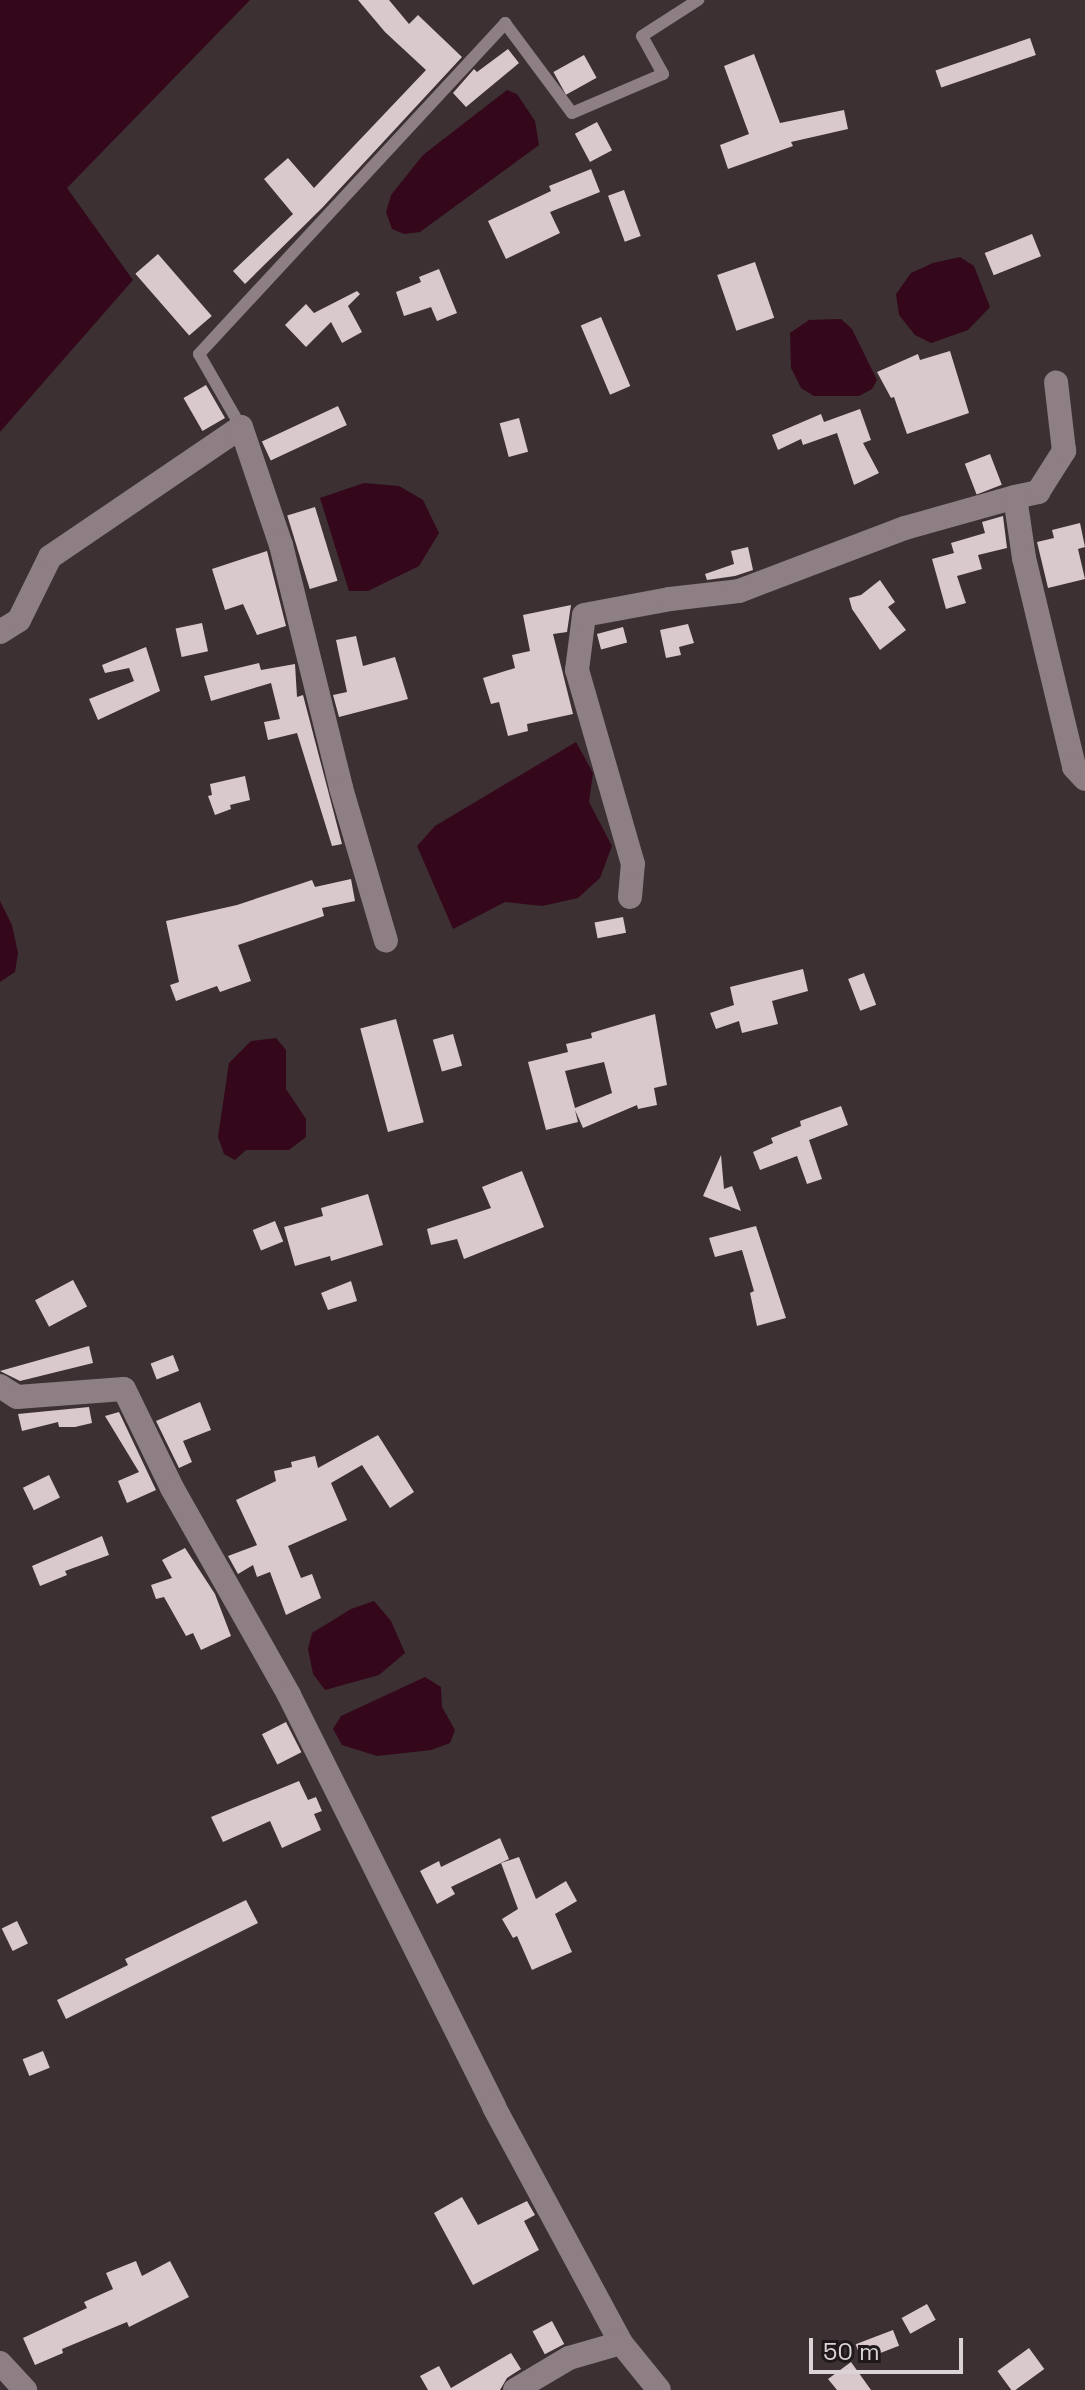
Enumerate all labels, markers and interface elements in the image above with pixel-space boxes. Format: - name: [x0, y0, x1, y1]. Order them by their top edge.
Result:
- scale bar: [813, 2322, 967, 2372]
- text: 50 m: [823, 2336, 880, 2367]

